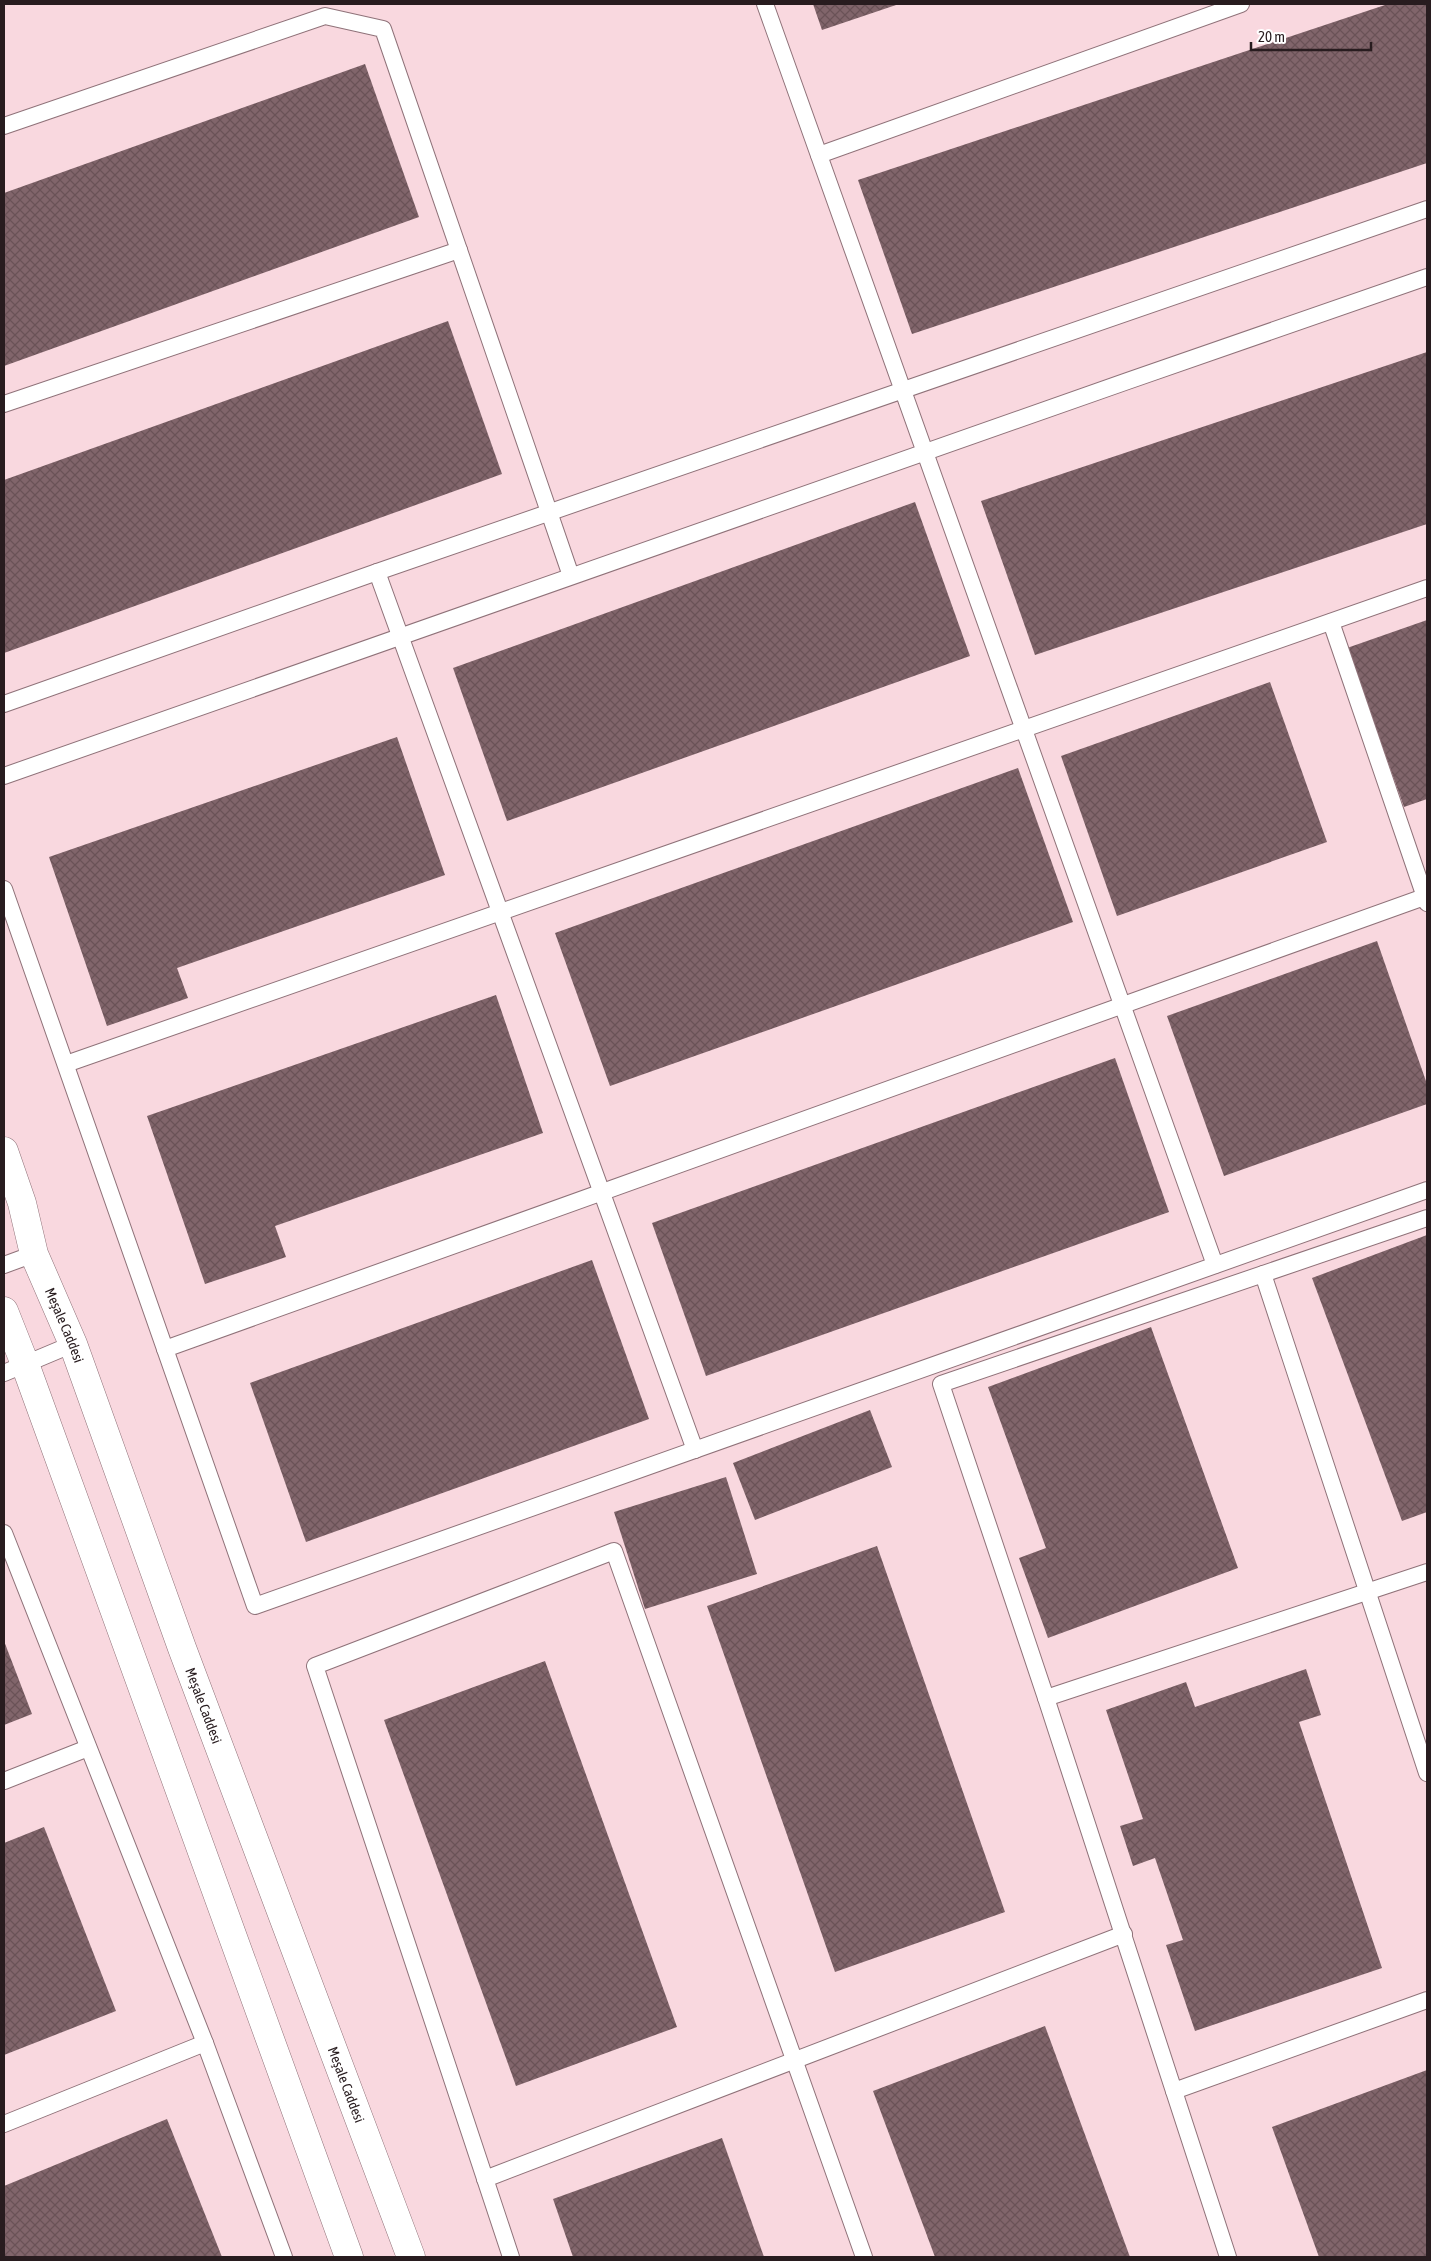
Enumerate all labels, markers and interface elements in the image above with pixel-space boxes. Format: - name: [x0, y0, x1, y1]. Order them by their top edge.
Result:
- scale bar: [1251, 20, 1371, 52]
- text: 20 m: [1258, 28, 1285, 45]
- street label: Meşale Caddesi: [42, 1285, 87, 1365]
- street label: Meşale Caddesi: [182, 1665, 225, 1746]
- street label: Meşale Caddesi: [325, 2045, 368, 2125]

